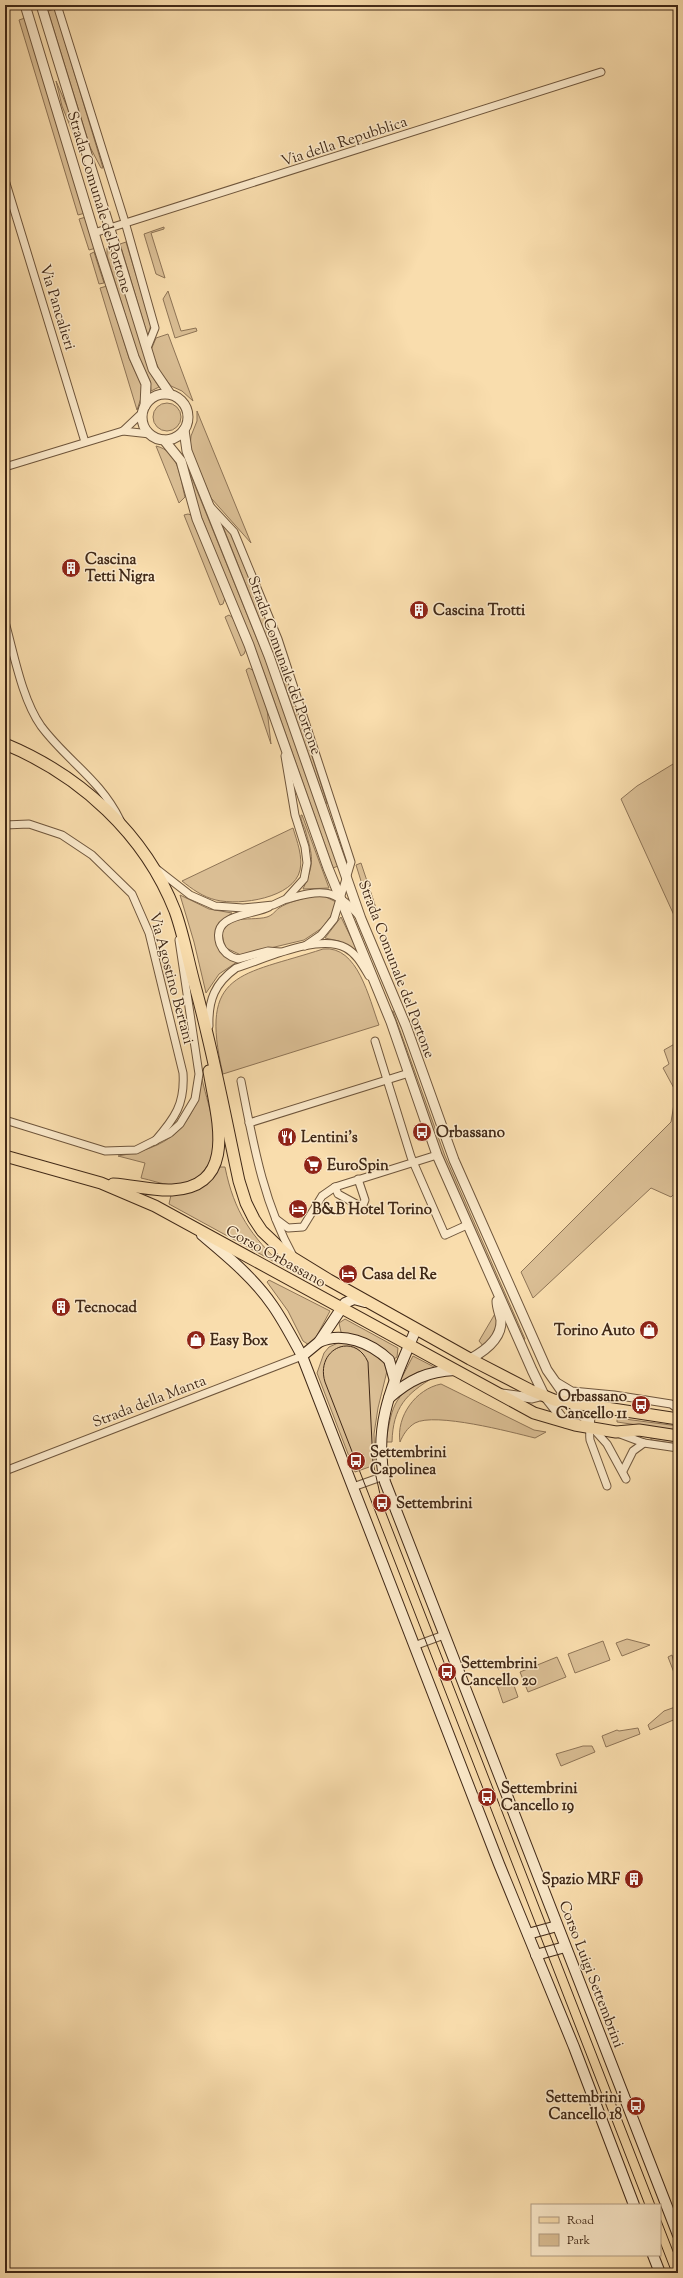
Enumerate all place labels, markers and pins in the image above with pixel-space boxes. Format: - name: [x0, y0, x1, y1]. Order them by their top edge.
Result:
- place label: Cascina Tetti Nigra: [85, 550, 155, 588]
- building icon: Cascina Tetti Nigra: [60, 557, 82, 579]
- building icon: Cascina Trotti: [408, 599, 430, 621]
- place label: Cascina Trotti: [433, 601, 526, 622]
- bus stop icon: Orbassano: [411, 1121, 433, 1143]
- place label: Orbassano: [436, 1123, 505, 1144]
- restaurant icon: Lentini's: [276, 1126, 298, 1148]
- place label: Lentini's: [301, 1128, 358, 1149]
- supermarket icon: EuroSpin: [302, 1154, 324, 1176]
- place label: EuroSpin: [327, 1156, 389, 1177]
- hotel icon: B&B Hotel Torino: [287, 1198, 309, 1220]
- place label: B&B Hotel Torino: [312, 1200, 432, 1221]
- hotel icon: Casa del Re: [337, 1263, 359, 1285]
- place label: Casa del Re: [362, 1265, 437, 1286]
- building icon: Tecnocad: [50, 1296, 72, 1318]
- place label: Tecnocad: [75, 1298, 137, 1319]
- shop icon: Torino Auto: [638, 1319, 660, 1341]
- place label: Torino Auto: [554, 1321, 635, 1342]
- shop icon: Easy Box: [185, 1329, 207, 1351]
- place label: Easy Box: [210, 1331, 269, 1352]
- place label: Orbassano Cancello 11: [556, 1387, 628, 1425]
- bus stop icon: Orbassano Cancello 11: [630, 1394, 652, 1416]
- place label: Settembrini Capolinea: [370, 1443, 447, 1481]
- bus stop icon: Settembrini Capolinea: [345, 1450, 367, 1472]
- bus stop icon: Settembrini: [371, 1492, 393, 1514]
- place label: Settembrini: [396, 1494, 473, 1515]
- place label: Settembrini Cancello 20: [461, 1654, 538, 1692]
- bus stop icon: Settembrini Cancello 20: [436, 1661, 458, 1683]
- place label: Settembrini Cancello 19: [501, 1779, 578, 1817]
- bus stop icon: Settembrini Cancello 19: [476, 1786, 498, 1808]
- building icon: Spazio MRF: [623, 1868, 645, 1890]
- place label: Spazio MRF: [542, 1870, 621, 1891]
- place label: Settembrini Cancello 18: [545, 2088, 623, 2126]
- bus stop icon: Settembrini Cancello 18: [625, 2095, 647, 2117]

